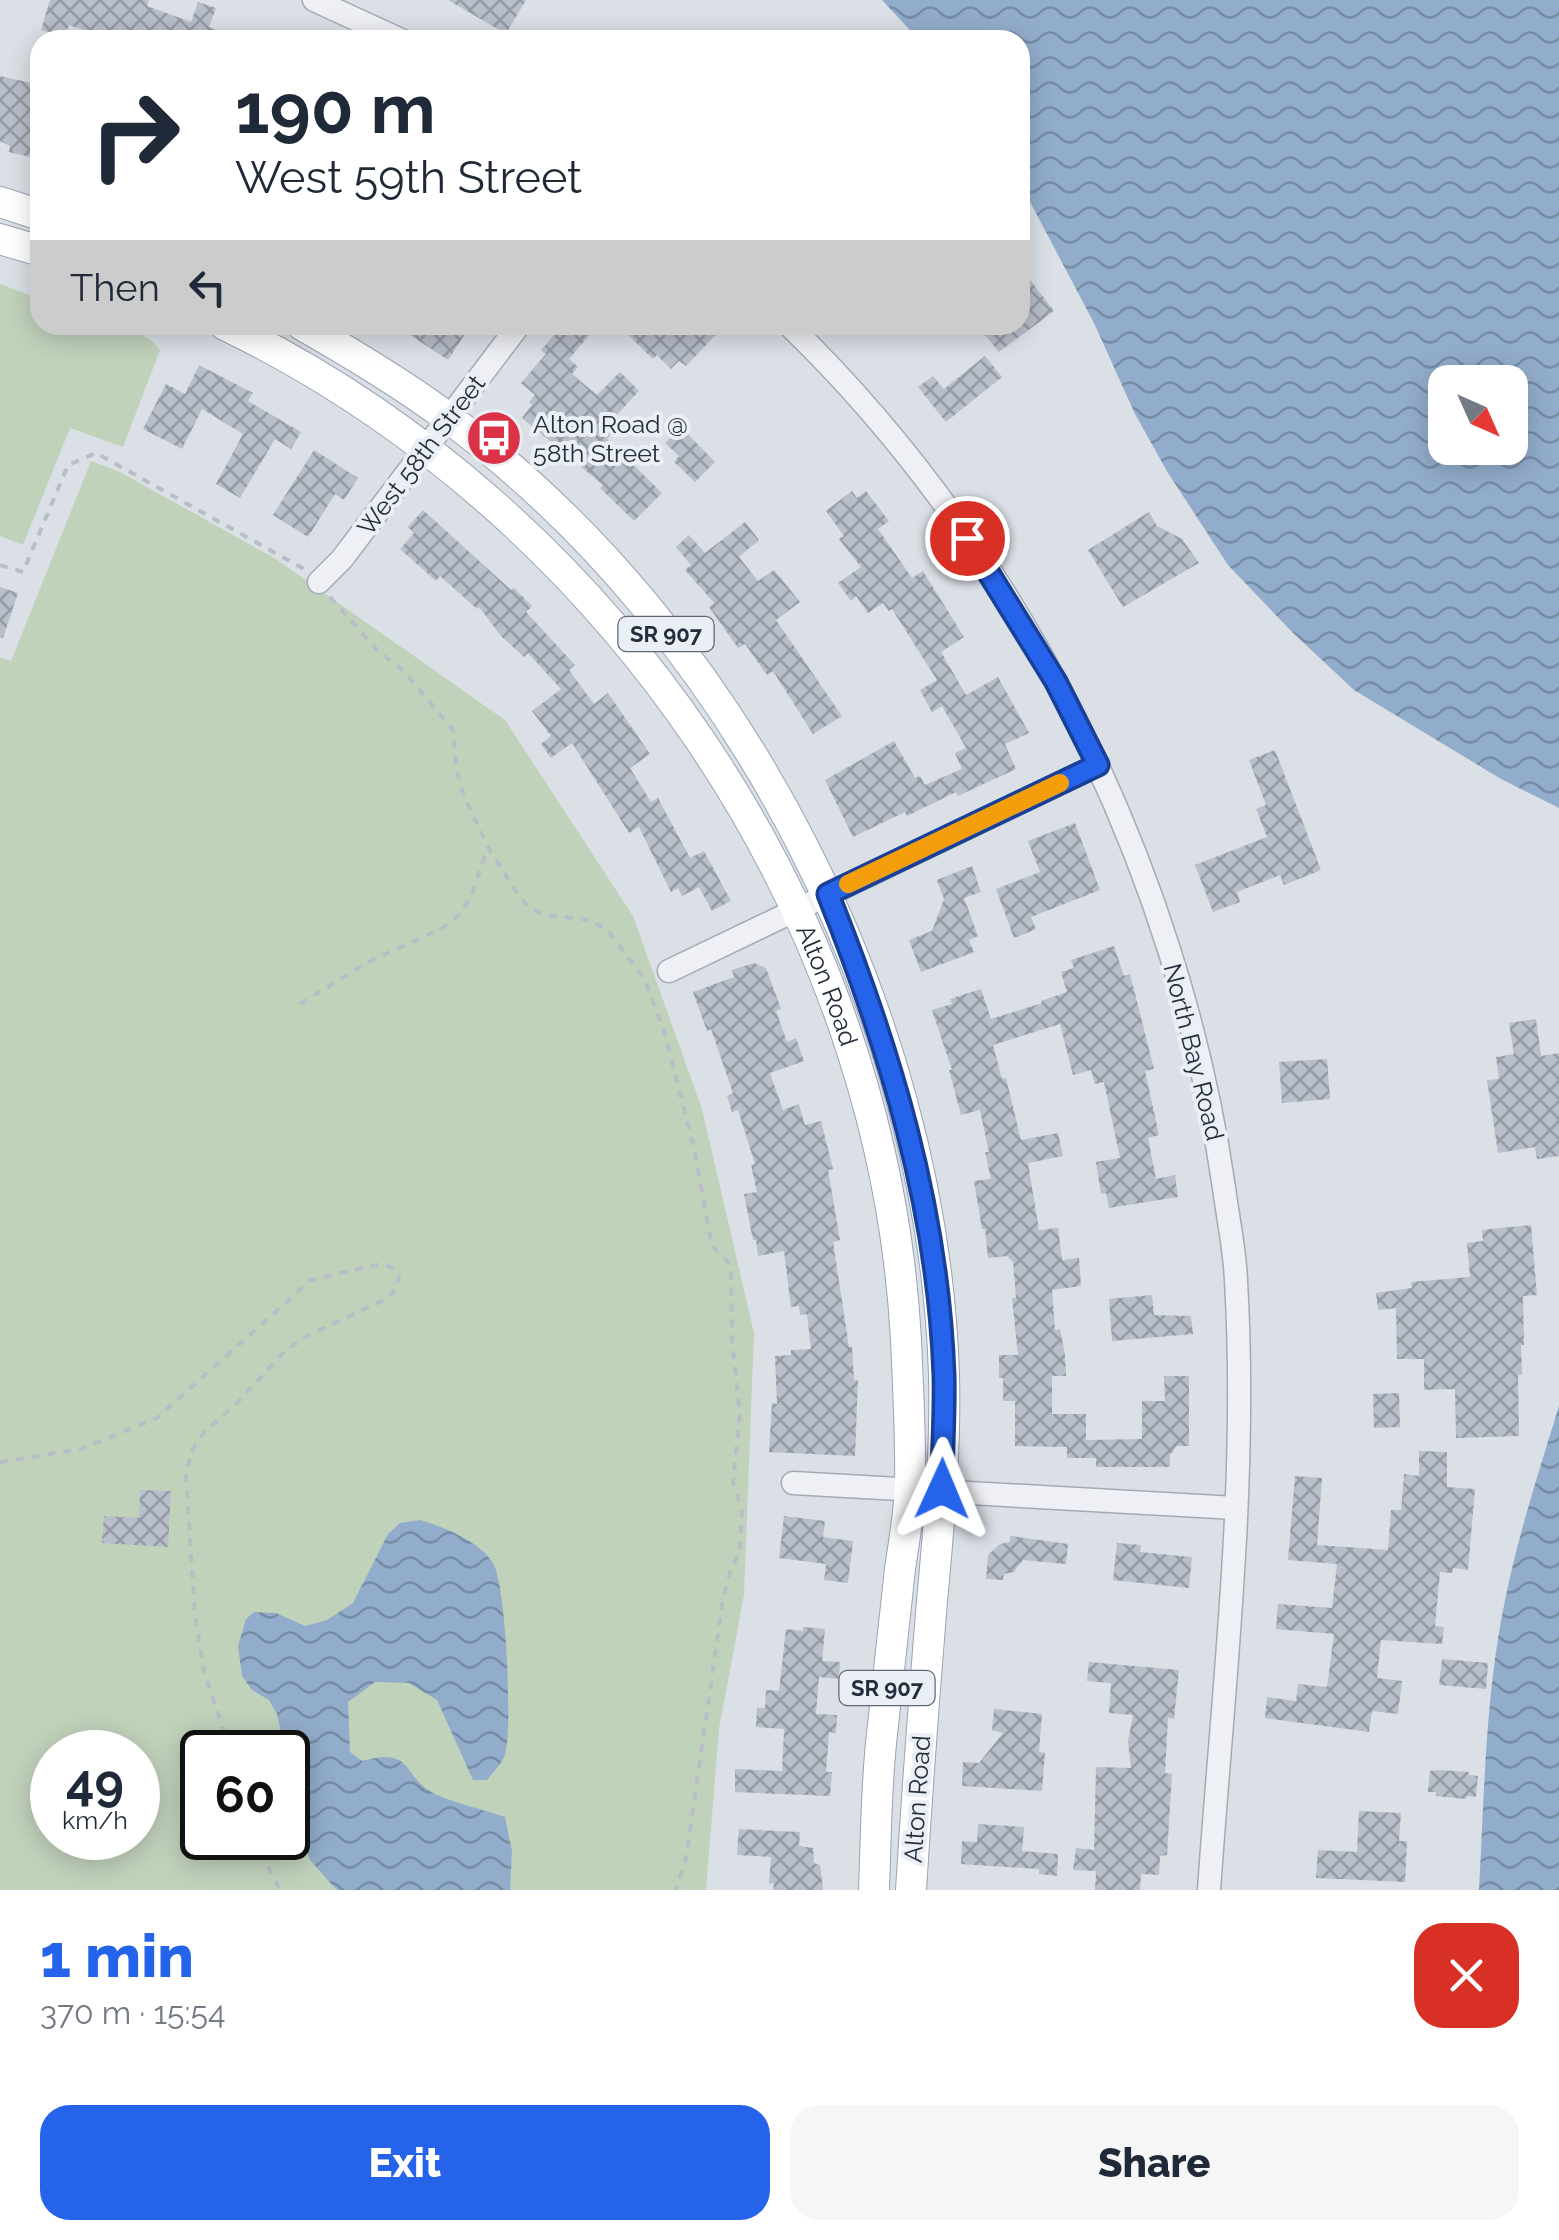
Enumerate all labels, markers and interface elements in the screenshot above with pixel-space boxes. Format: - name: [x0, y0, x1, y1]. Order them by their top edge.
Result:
- text: 190 m: [235, 67, 436, 149]
- icon: right: [70, 70, 200, 200]
- text: West 59th Street: [235, 151, 582, 204]
- icon: left: [180, 260, 235, 315]
- text: Then: [70, 265, 160, 310]
- north arrow: [1428, 365, 1528, 465]
- map controls: [1428, 365, 1528, 465]
- street label: West 58th Street: [351, 368, 491, 541]
- bus stop icon: Alton Road @ 58th Street: [464, 408, 524, 468]
- place label: Alton Road @ 58th Street: [533, 409, 688, 468]
- pin: [925, 496, 1010, 581]
- icon: arrive: [940, 511, 995, 566]
- road number: SR 907: [618, 617, 714, 651]
- street label: Alton Road: [790, 920, 864, 1050]
- street label: North Bay Road: [1158, 960, 1230, 1144]
- position arrow: [890, 1437, 994, 1541]
- road number: SR 907: [840, 1671, 934, 1705]
- speed limit sign: 60: [180, 1730, 310, 1860]
- street label: Alton Road: [898, 1734, 936, 1864]
- text: 49: [66, 1753, 124, 1812]
- text: km/h: [62, 1805, 128, 1835]
- text: 1 min: [40, 1921, 194, 1991]
- button: close: [1414, 1923, 1519, 2028]
- text: 370 m · 15:54: [40, 1994, 226, 2031]
- button: Exit: [40, 2105, 770, 2220]
- button: Share: [790, 2105, 1519, 2220]

